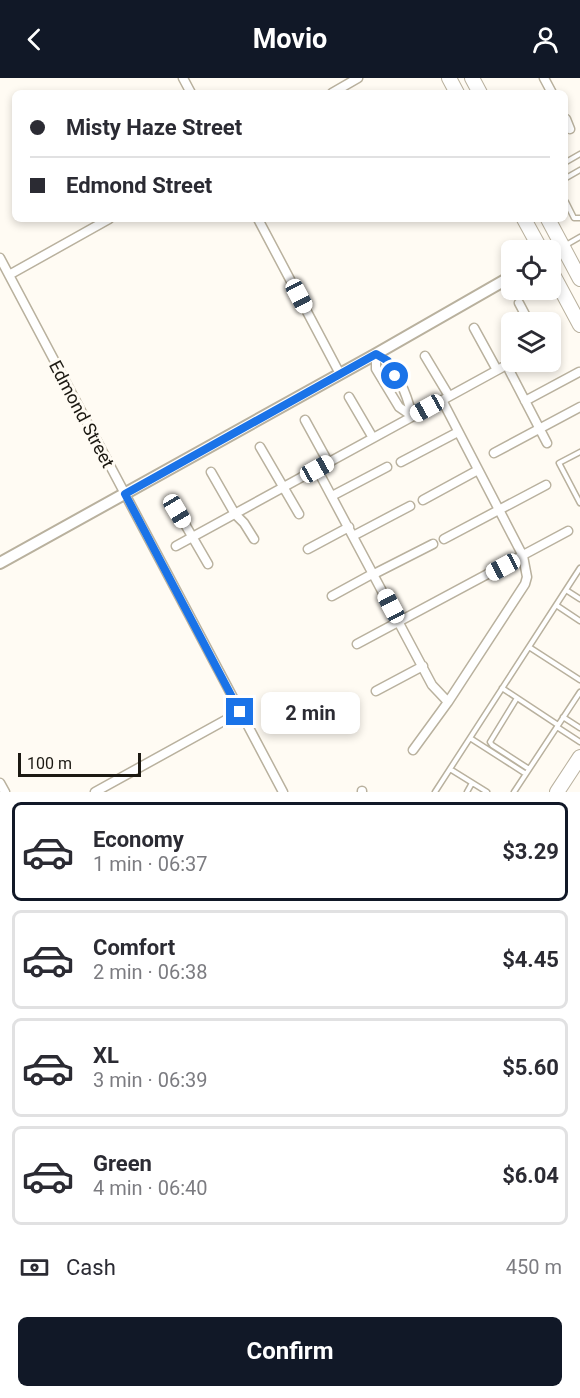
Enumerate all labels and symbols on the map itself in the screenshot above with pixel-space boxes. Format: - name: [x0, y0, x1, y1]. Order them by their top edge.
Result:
- car: [283, 276, 315, 316]
- street label: Edmond Street: [45, 357, 119, 471]
- route start: [381, 362, 408, 389]
- car: [407, 391, 447, 425]
- car: [297, 452, 337, 486]
- car: [160, 491, 194, 531]
- car: [483, 551, 523, 583]
- car: [375, 586, 407, 626]
- callout: 2 min: [261, 691, 360, 733]
- route end: [226, 698, 253, 725]
- scale bar: [18, 750, 141, 778]

